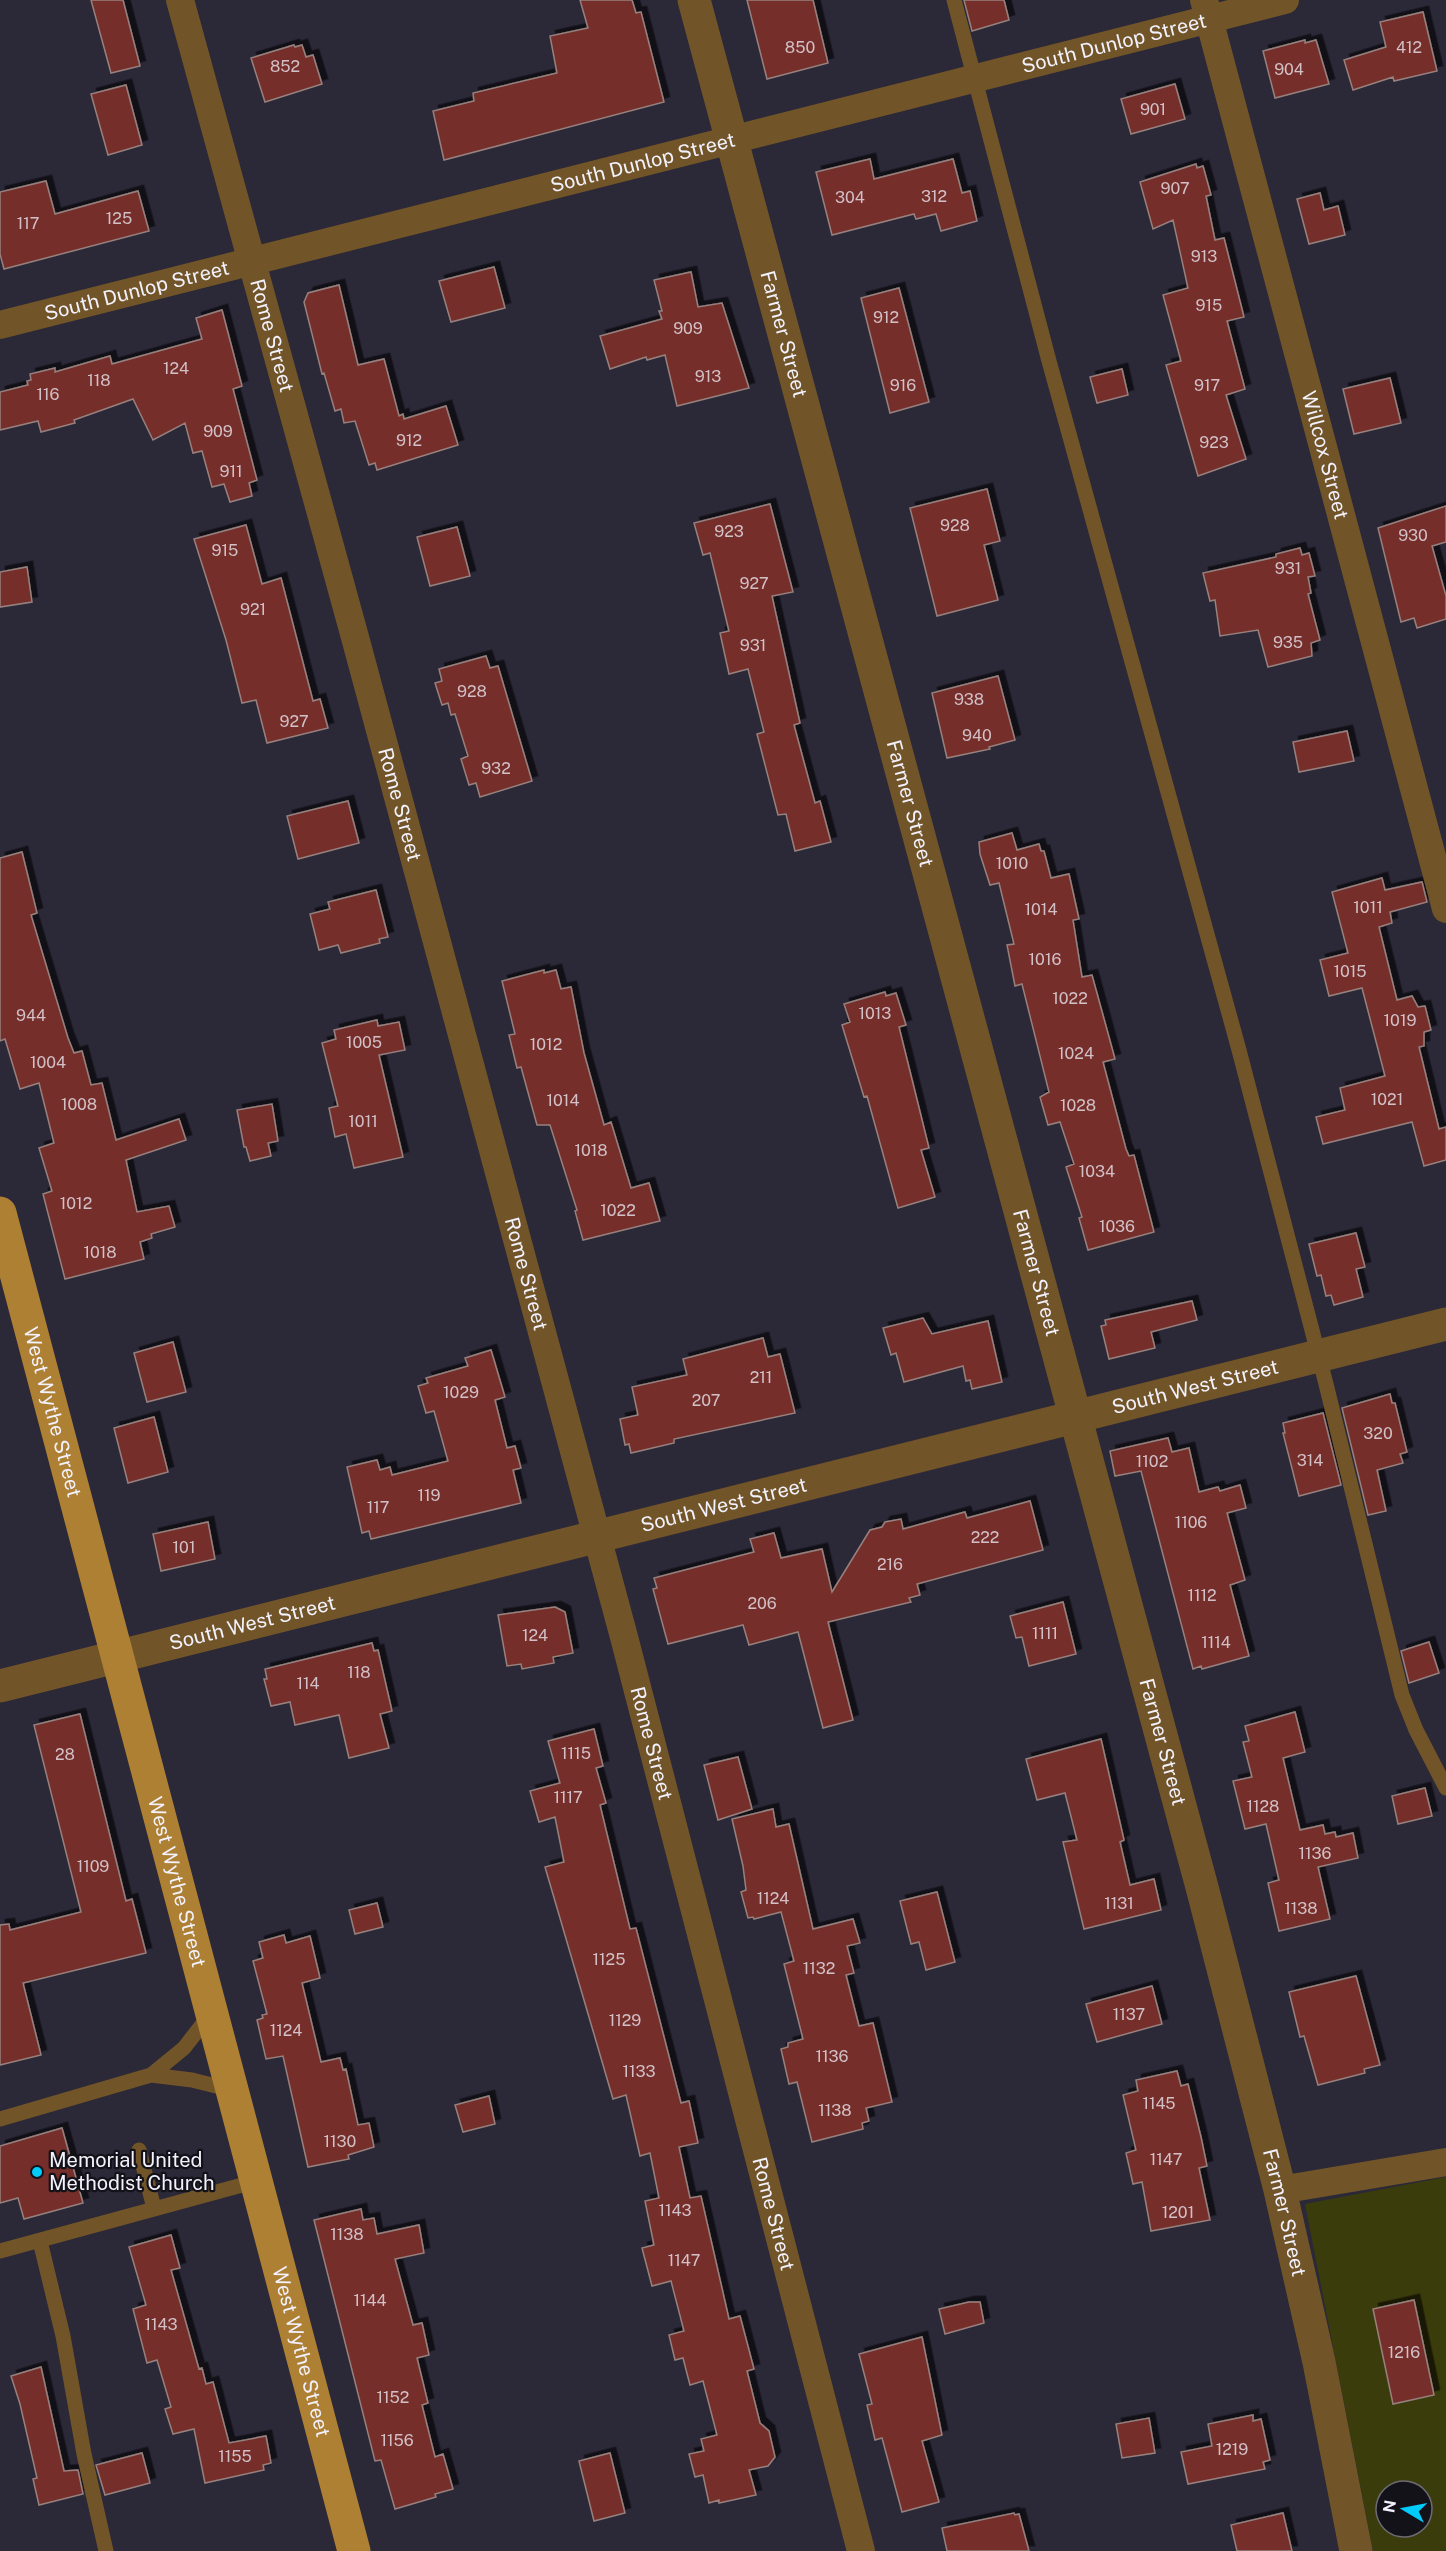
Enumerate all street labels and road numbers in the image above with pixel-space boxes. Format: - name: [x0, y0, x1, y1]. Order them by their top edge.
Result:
- street label: South Dunlop Street: [1019, 8, 1209, 78]
- street label: South Dunlop Street: [548, 128, 738, 197]
- street label: South Dunlop Street: [42, 256, 232, 325]
- street label: Farmer Street: [755, 268, 812, 400]
- street label: Rome Street: [245, 276, 299, 395]
- street label: Willcox Street: [1297, 388, 1354, 522]
- street label: Farmer Street: [882, 737, 939, 869]
- street label: Rome Street: [373, 745, 427, 864]
- street label: Farmer Street: [1008, 1207, 1065, 1339]
- street label: Rome Street: [500, 1214, 553, 1333]
- street label: West Wythe Street: [19, 1324, 87, 1500]
- street label: South West Street: [1110, 1354, 1281, 1419]
- street label: South West Street: [638, 1472, 809, 1537]
- street label: South West Street: [167, 1591, 338, 1655]
- street label: Farmer Street: [1134, 1676, 1191, 1808]
- street label: Rome Street: [625, 1684, 678, 1803]
- street label: West Wythe Street: [143, 1794, 211, 1970]
- street label: Farmer Street: [1258, 2146, 1311, 2279]
- street label: Rome Street: [747, 2154, 800, 2273]
- street label: West Wythe Street: [267, 2264, 335, 2440]

